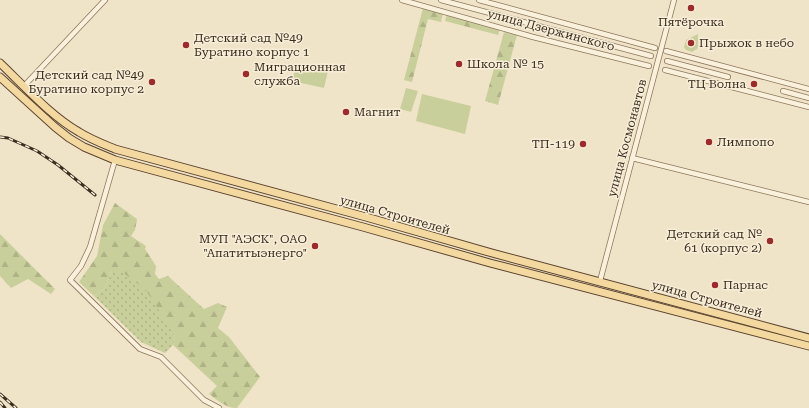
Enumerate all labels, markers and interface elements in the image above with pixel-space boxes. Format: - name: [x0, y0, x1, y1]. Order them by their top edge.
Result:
- marker: Пятёрочка: [686, 3, 696, 13]
- street label: улица Дзержинского: [486, 6, 616, 54]
- place label: Пятёрочка: [658, 15, 725, 29]
- place label: Детский сад №49 Буратино корпус 1: [194, 31, 310, 59]
- place label: Прыжок в небо: [699, 36, 794, 50]
- marker: Прыжок в небо: [686, 38, 696, 48]
- marker: Детский сад №49 Буратино корпус 1: [181, 40, 191, 50]
- place label: Школа № 15: [467, 57, 544, 71]
- marker: Школа № 15: [454, 59, 464, 69]
- place label: Миграционная служба: [254, 60, 346, 88]
- place label: Детский сад №49 Буратино корпус 2: [29, 68, 144, 96]
- marker: Миграционная служба: [241, 69, 251, 79]
- marker: Детский сад №49 Буратино корпус 2: [147, 77, 157, 87]
- street label: улица Космонавтов: [605, 77, 649, 198]
- place label: ТЦ Волна: [688, 77, 746, 91]
- marker: ТЦ Волна: [749, 79, 759, 89]
- place label: Магнит: [354, 105, 401, 119]
- marker: Магнит: [341, 107, 351, 117]
- place label: Лимпопо: [717, 135, 774, 149]
- place label: ТП-119: [532, 137, 575, 151]
- marker: Лимпопо: [704, 137, 714, 147]
- marker: ТП-119: [578, 139, 588, 149]
- street label: улица Строителей: [338, 193, 452, 237]
- place label: Детский сад № 61 (корпус 2): [667, 227, 762, 255]
- place label: МУП "АЭСК", ОАО "Апатитыэнерго": [199, 232, 307, 260]
- marker: Детский сад № 61 (корпус 2): [765, 236, 775, 246]
- marker: МУП "АЭСК", ОАО "Апатитыэнерго": [310, 241, 320, 251]
- street label: улица Строителей: [650, 278, 764, 320]
- place label: Парнас: [723, 278, 768, 292]
- marker: Парнас: [710, 280, 720, 290]

